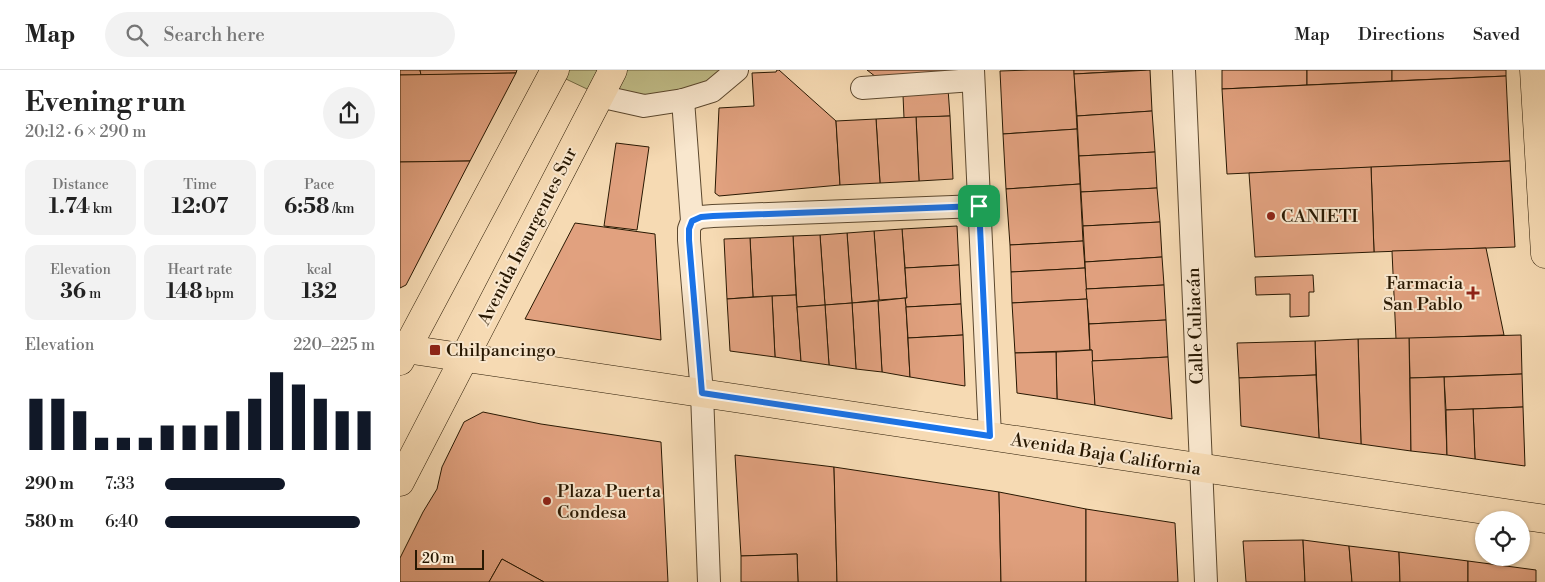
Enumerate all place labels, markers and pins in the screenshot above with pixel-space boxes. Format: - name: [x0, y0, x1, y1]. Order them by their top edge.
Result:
- pin: [958, 185, 1000, 227]
- place label: CANIETI: [1281, 205, 1358, 228]
- marker: CANIETI: [1265, 210, 1277, 222]
- place label: Farmacia San Pablo: [1383, 272, 1464, 316]
- marker: Farmacia San Pablo: [1467, 287, 1479, 299]
- place label: Chilpancingo: [446, 339, 556, 362]
- marker: Chilpancingo: [428, 343, 442, 357]
- place label: Plaza Puerta Condesa: [557, 480, 662, 524]
- marker: Plaza Puerta Condesa: [541, 495, 553, 507]

